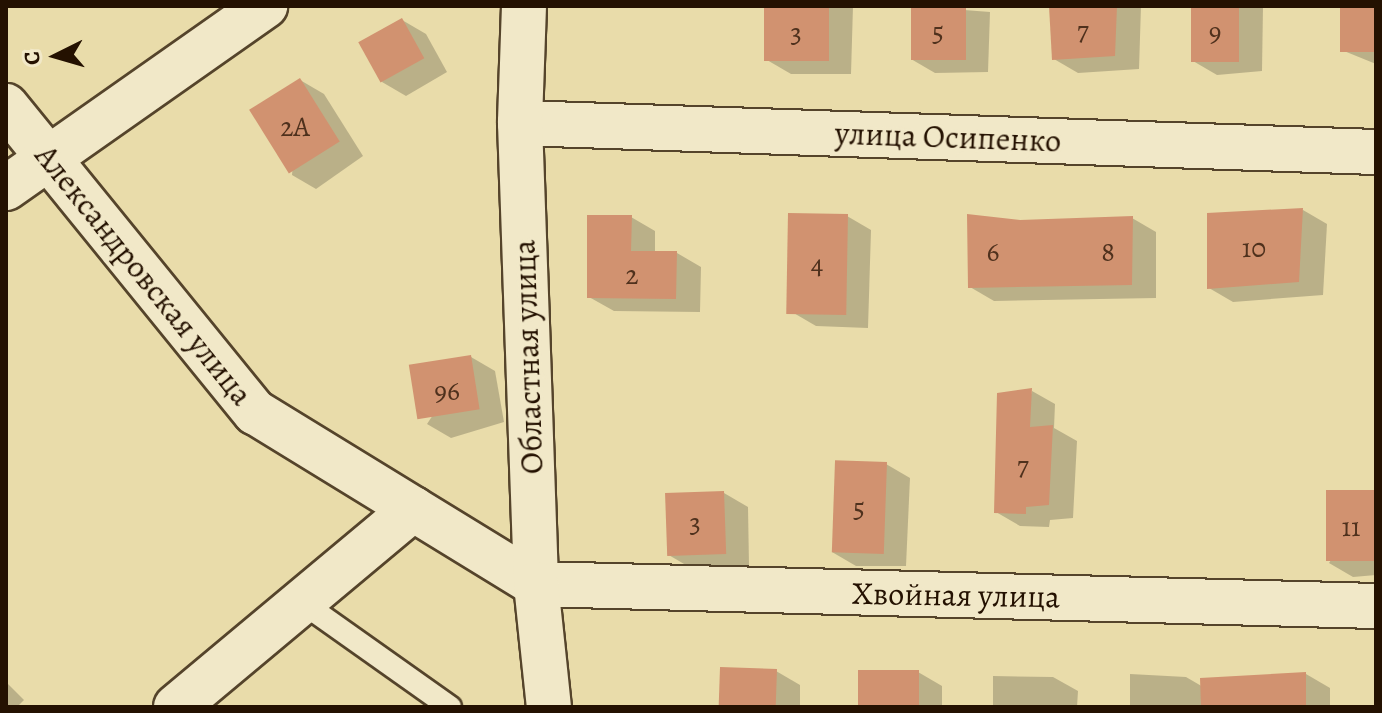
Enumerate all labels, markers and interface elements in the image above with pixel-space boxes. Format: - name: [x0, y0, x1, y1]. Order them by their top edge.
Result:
- house number: 7: [1077, 14, 1089, 48]
- house number: 5: [932, 15, 944, 49]
- house number: 9: [1209, 15, 1221, 49]
- north arrow: [16, 16, 96, 96]
- house number: 3: [790, 16, 802, 50]
- text: С: [17, 50, 48, 66]
- house number: 2А: [280, 110, 310, 144]
- street label: улица Осипенко: [834, 114, 1062, 160]
- street label: Александровская улица: [27, 137, 261, 413]
- house number: 10: [1242, 231, 1266, 265]
- house number: 6: [987, 235, 999, 269]
- house number: 8: [1101, 235, 1115, 269]
- street label: Областная улица: [505, 239, 551, 475]
- house number: 4: [811, 247, 823, 281]
- house number: 2: [625, 258, 639, 292]
- house number: 96: [434, 374, 460, 408]
- house number: 7: [1017, 449, 1029, 483]
- house number: 5: [853, 491, 865, 525]
- house number: 3: [689, 506, 701, 540]
- house number: 11: [1341, 510, 1361, 544]
- street label: Хвойная улица: [852, 574, 1060, 616]

